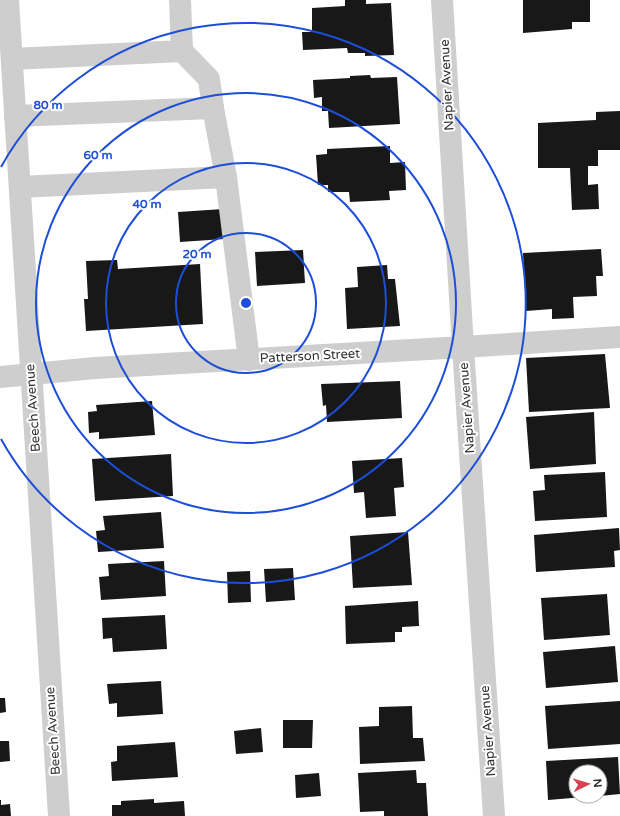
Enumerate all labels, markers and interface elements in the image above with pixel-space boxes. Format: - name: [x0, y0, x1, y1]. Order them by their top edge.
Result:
- street label: Napier Avenue: [437, 39, 457, 131]
- text: 80 m: [33, 98, 63, 112]
- text: 60 m: [83, 148, 113, 162]
- text: 40 m: [132, 197, 162, 211]
- text: 20 m: [182, 247, 212, 261]
- centre of rings: [239, 296, 253, 310]
- street label: Patterson Street: [259, 345, 361, 367]
- street label: Napier Avenue: [456, 362, 478, 454]
- street label: Beech Avenue: [22, 363, 44, 453]
- street label: Napier Avenue: [477, 685, 499, 777]
- street label: Beech Avenue: [42, 686, 64, 776]
- north arrow: [568, 764, 608, 804]
- text: N: [591, 778, 604, 788]

